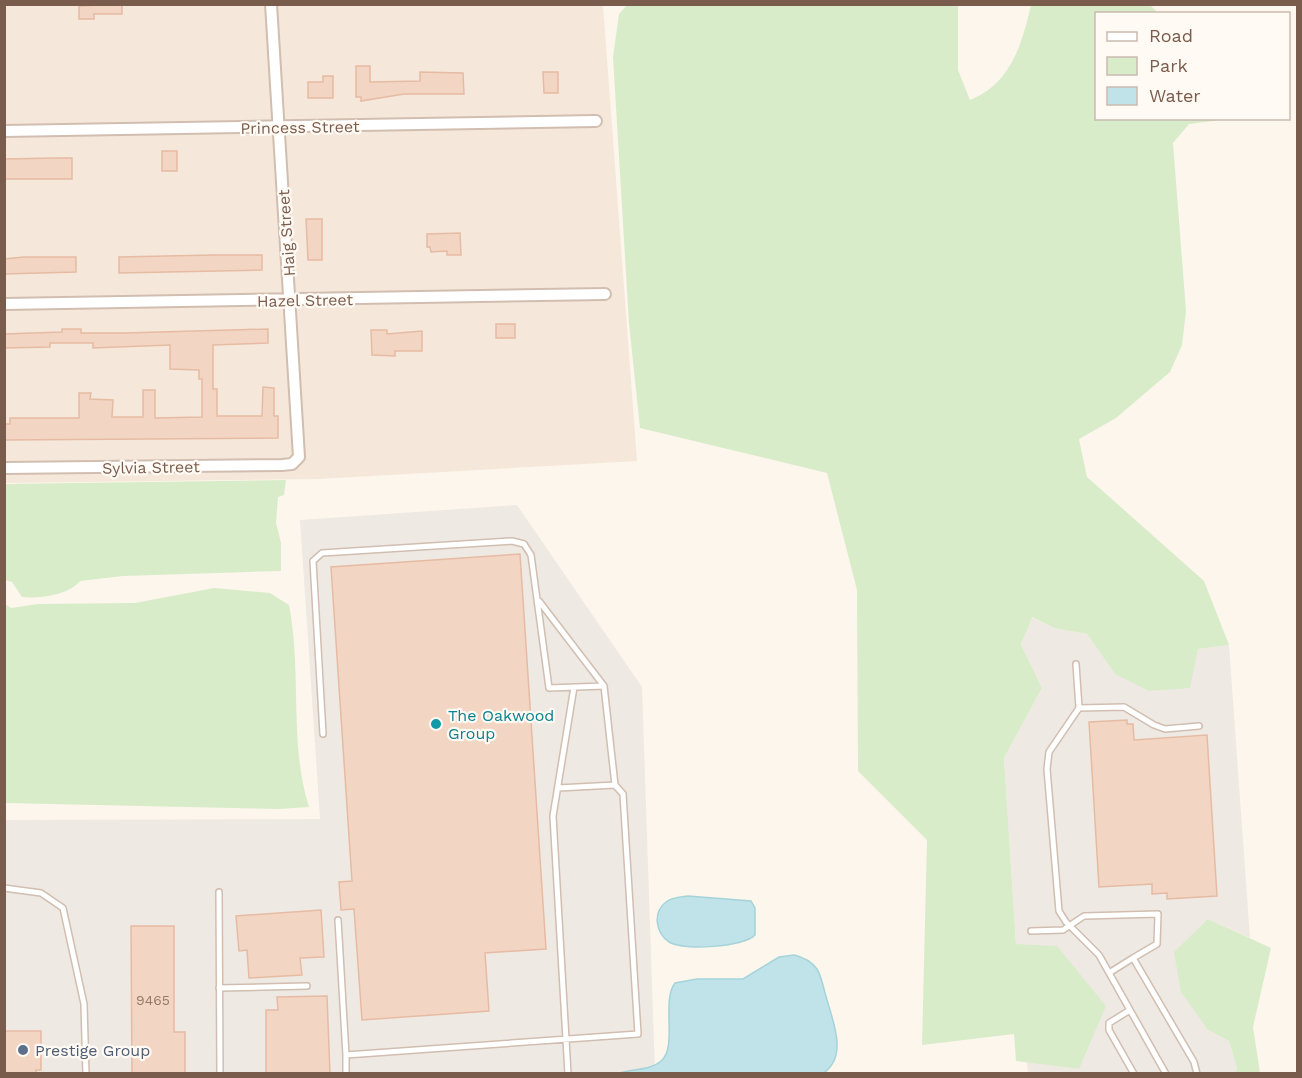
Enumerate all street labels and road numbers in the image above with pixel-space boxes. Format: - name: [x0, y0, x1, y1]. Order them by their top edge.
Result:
- street label: Princess Street: [240, 117, 360, 138]
- street label: Haig Street: [274, 189, 299, 277]
- street label: Hazel Street: [257, 290, 354, 311]
- street label: Sylvia Street: [102, 457, 200, 478]

